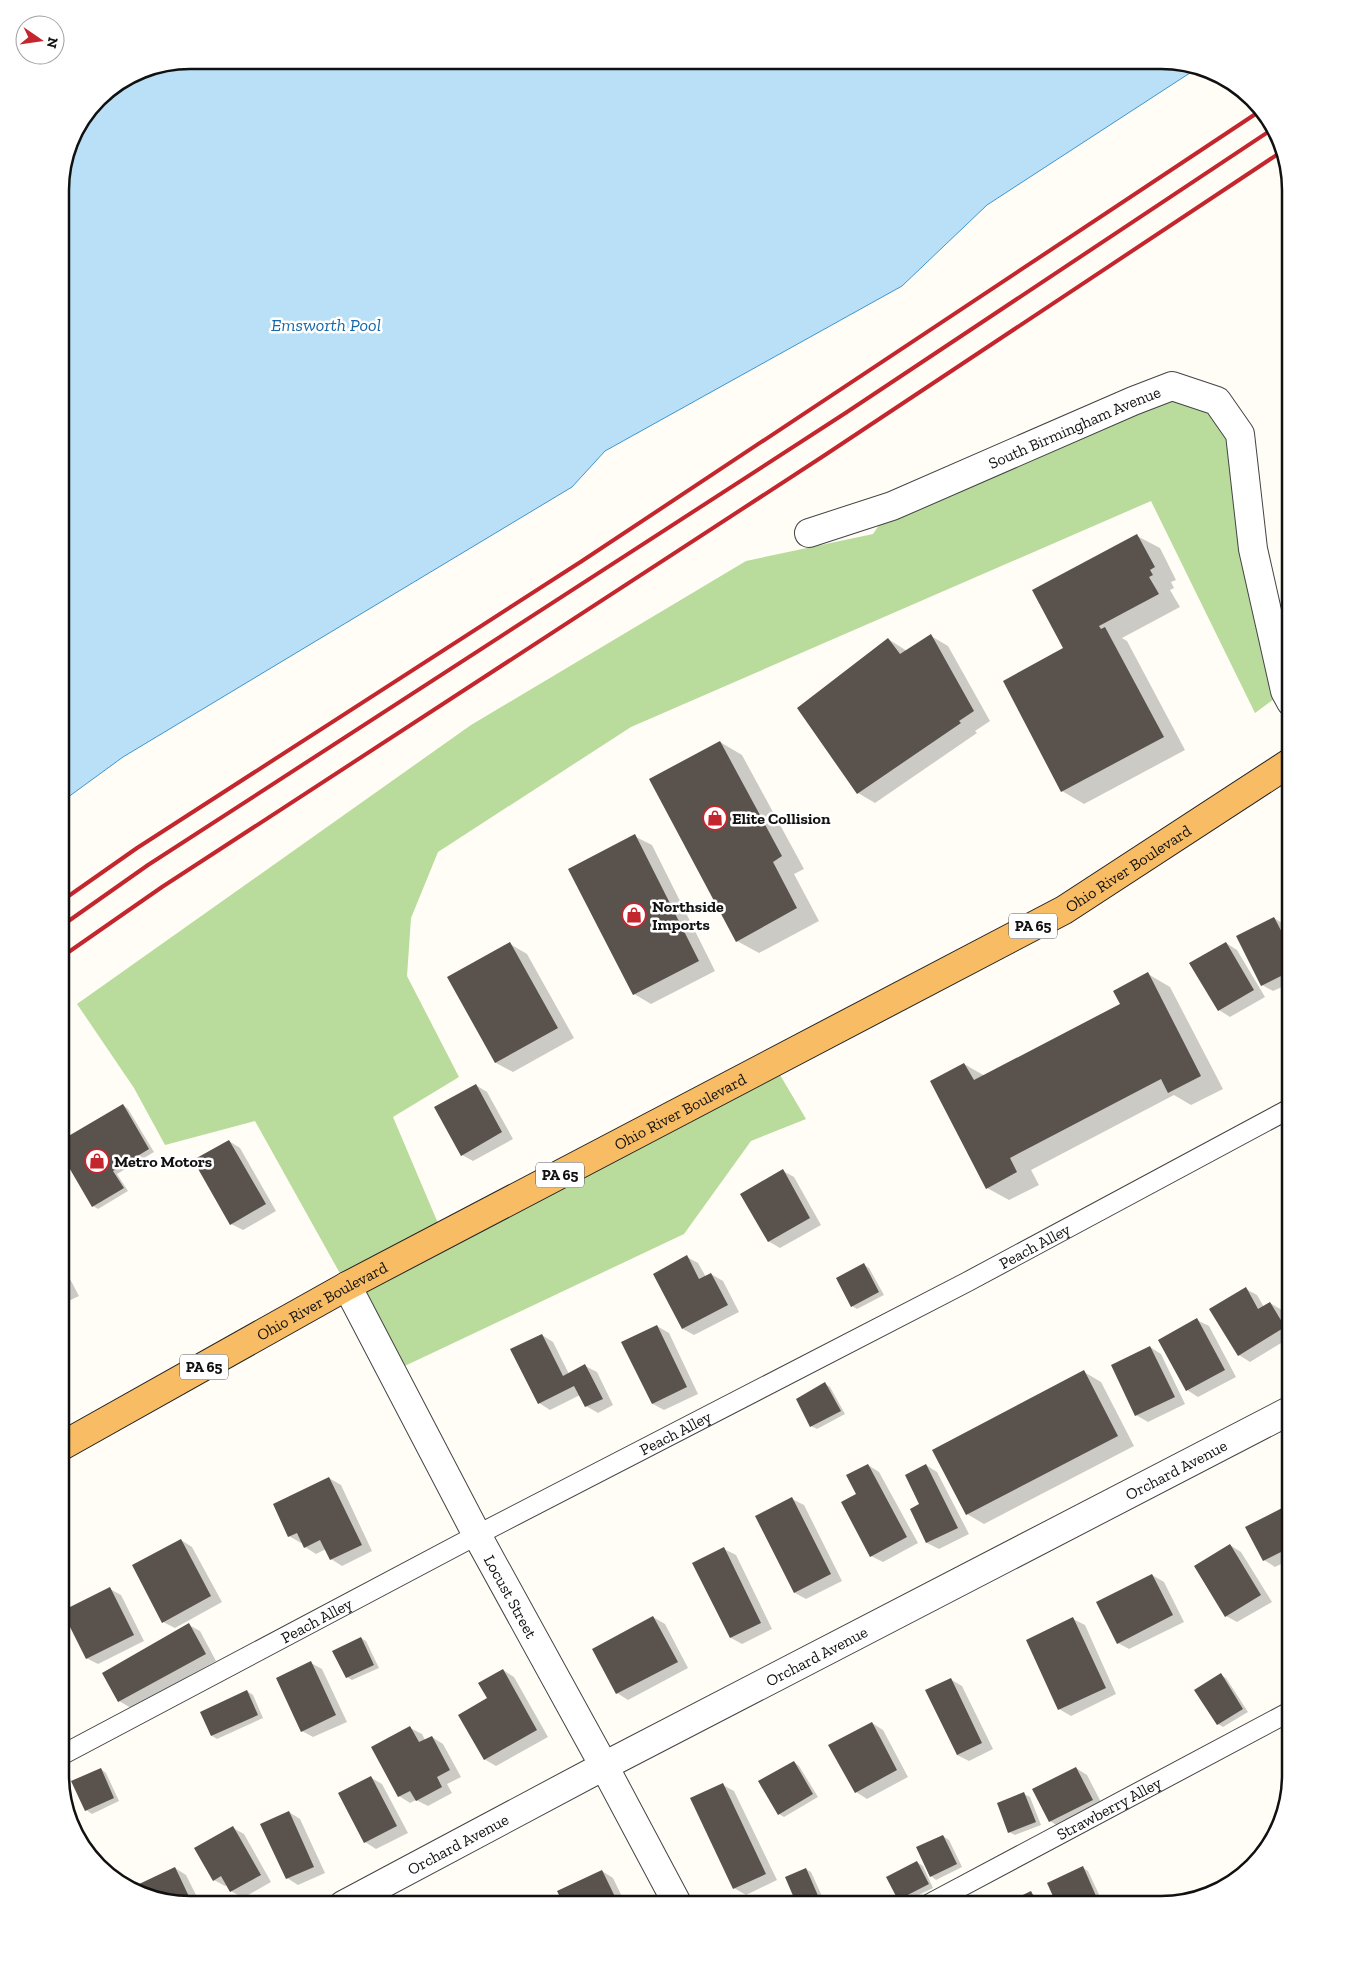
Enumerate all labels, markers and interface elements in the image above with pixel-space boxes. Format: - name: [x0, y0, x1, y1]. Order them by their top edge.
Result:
- north arrow: [15, 15, 65, 65]
- text: N: [43, 36, 62, 50]
- water label: Emsworth Pool: [271, 314, 381, 336]
- street label: South Birmingham Avenue: [985, 382, 1163, 473]
- shop icon: Elite Collision: [702, 805, 728, 831]
- place label: Elite Collision: [732, 809, 831, 828]
- street label: Ohio River Boulevard: [1062, 821, 1195, 917]
- place label: Northside Imports: [652, 897, 724, 934]
- shop icon: Northside Imports: [621, 902, 647, 928]
- road number: PA 65: [1009, 914, 1057, 938]
- street label: Ohio River Boulevard: [611, 1069, 750, 1154]
- shop icon: Metro Motors: [84, 1148, 110, 1174]
- place label: Metro Motors: [114, 1152, 212, 1171]
- road number: PA 65: [536, 1162, 584, 1188]
- street label: Peach Alley: [996, 1219, 1074, 1273]
- street label: Ohio River Boulevard: [253, 1257, 391, 1345]
- road number: PA 65: [180, 1354, 228, 1380]
- street label: Peach Alley: [636, 1406, 715, 1459]
- street label: Orchard Avenue: [1122, 1436, 1230, 1504]
- street label: Locust Street: [480, 1552, 541, 1642]
- street label: Peach Alley: [278, 1594, 356, 1647]
- street label: Orchard Avenue: [763, 1622, 871, 1691]
- street label: Strawberry Alley: [1053, 1773, 1165, 1844]
- street label: Orchard Avenue: [404, 1810, 512, 1879]

